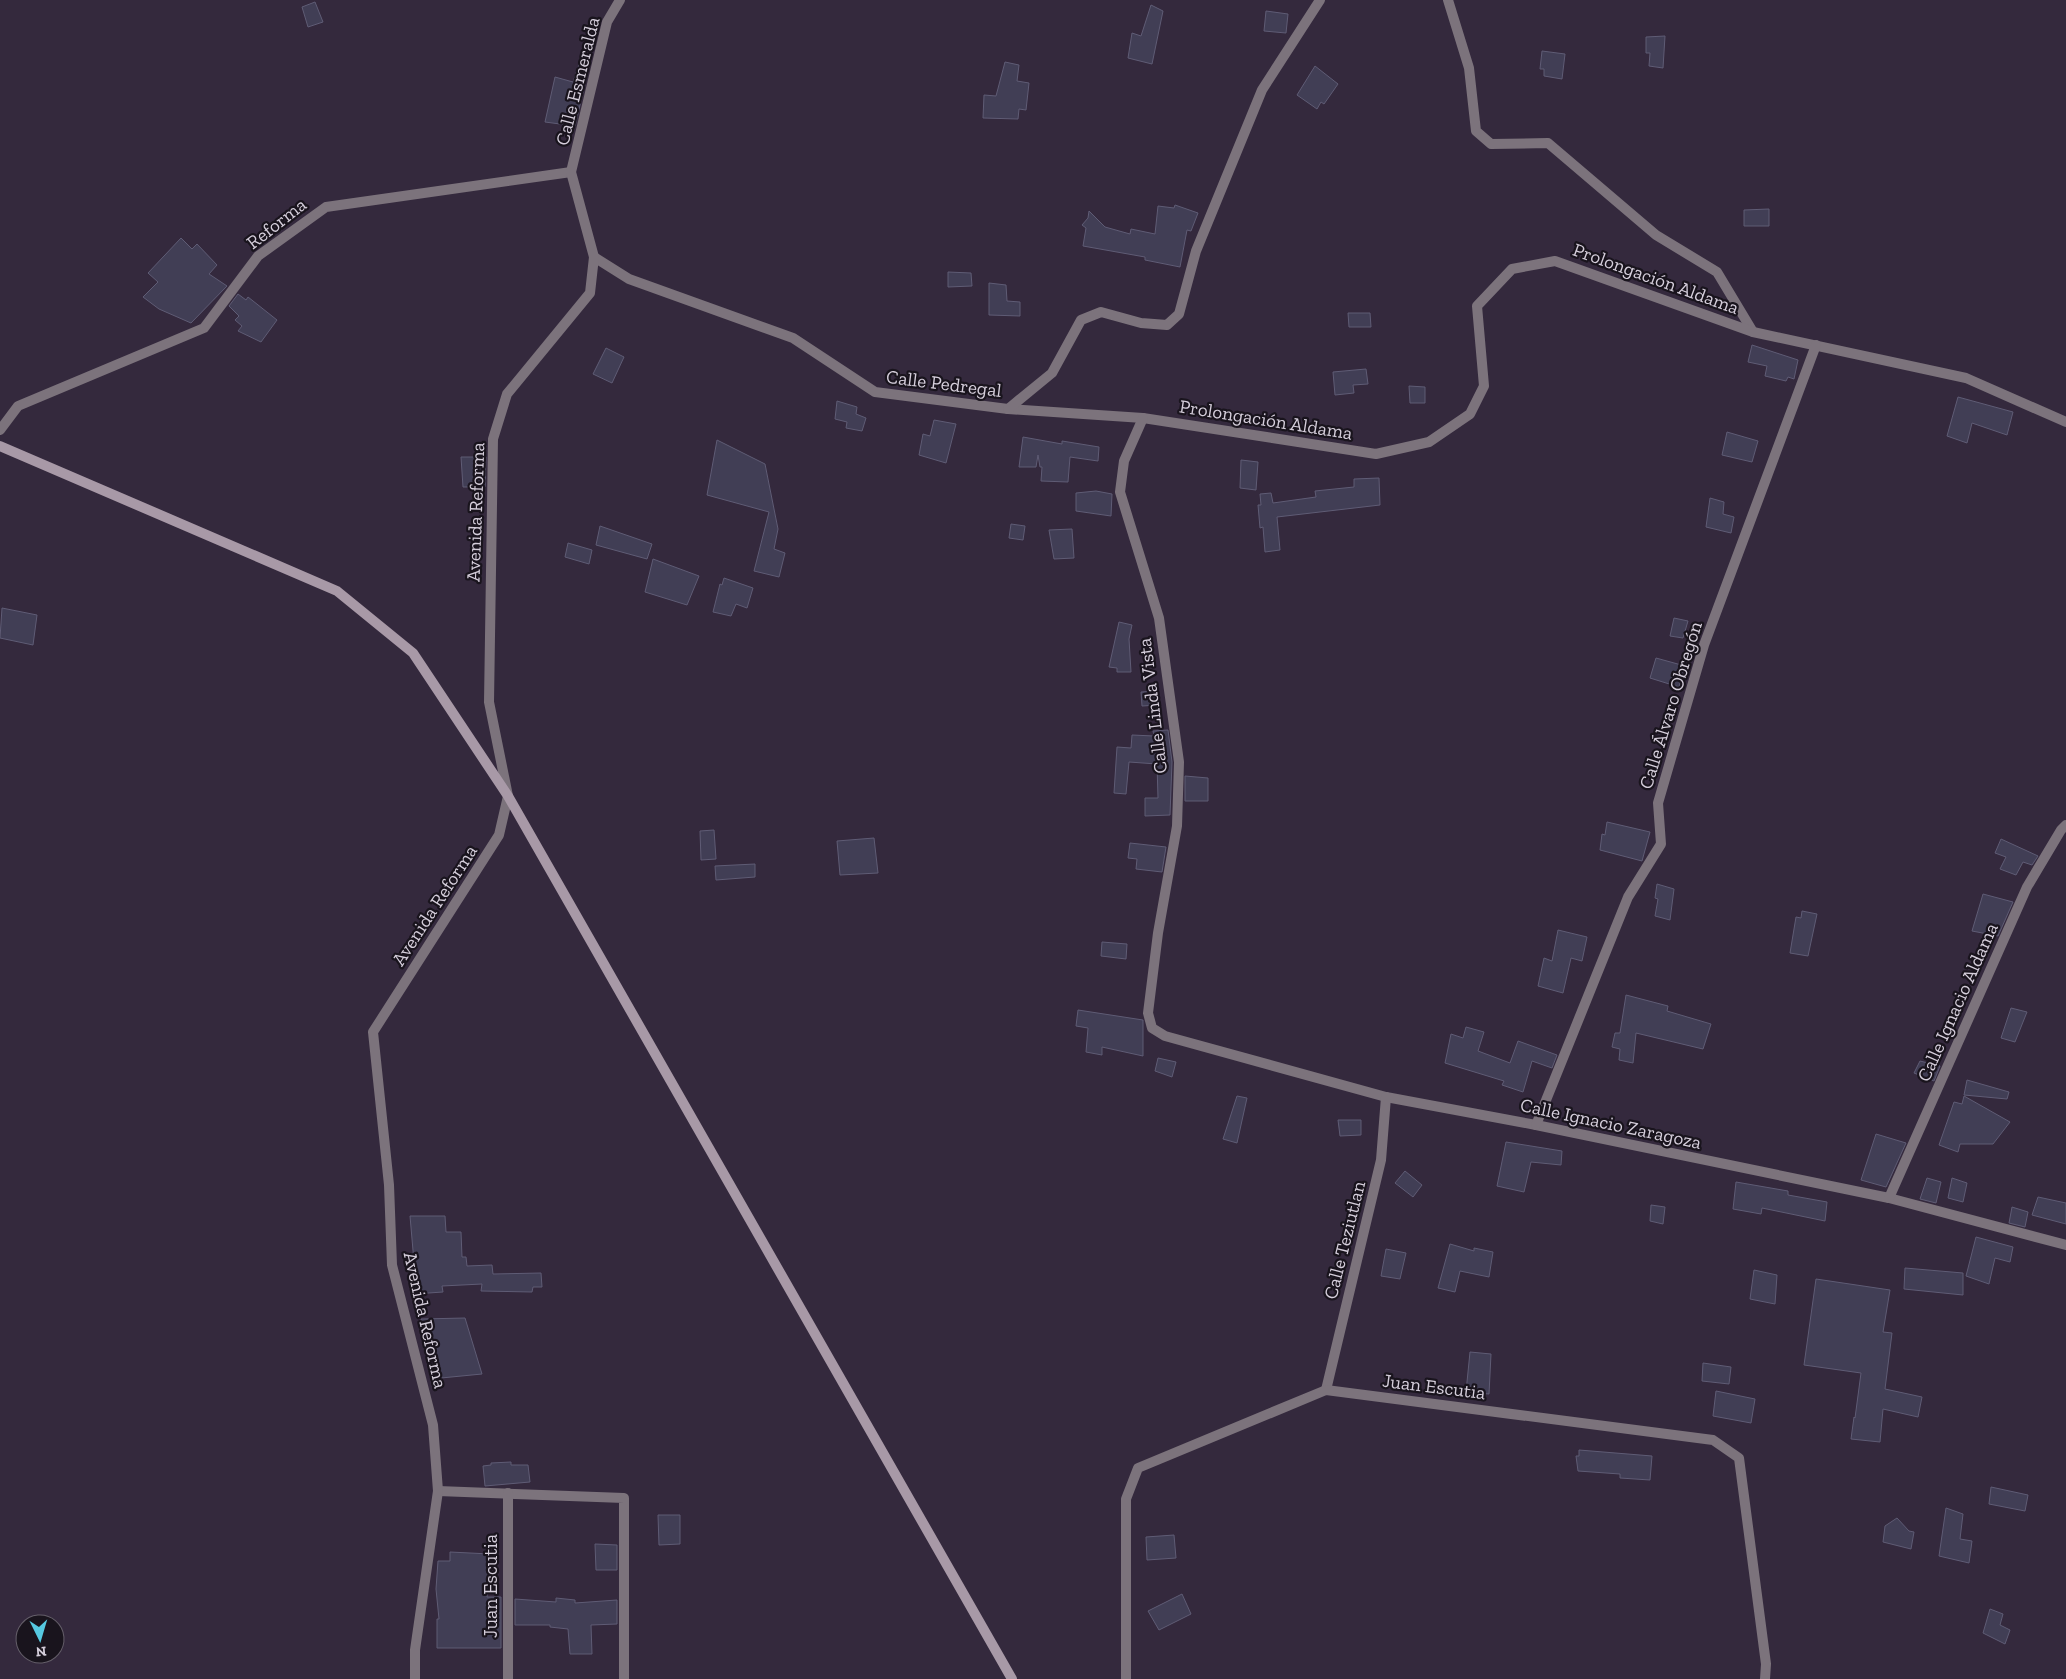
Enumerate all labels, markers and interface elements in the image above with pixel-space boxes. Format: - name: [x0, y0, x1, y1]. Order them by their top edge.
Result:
- street label: Calle Esmeralda: [550, 15, 605, 148]
- street label: Reforma: [242, 193, 311, 254]
- street label: Prolongación Aldama: [1570, 238, 1742, 319]
- street label: Calle Pedregal: [885, 365, 1003, 402]
- street label: Prolongación Aldama: [1178, 394, 1354, 445]
- street label: Avenida Reforma: [462, 442, 489, 582]
- street label: Calle Álvaro Obregón: [1634, 618, 1707, 792]
- street label: Calle Linda Vista: [1133, 637, 1172, 775]
- street label: Avenida Reforma: [387, 841, 482, 970]
- street label: Calle Ignacio Aldama: [1912, 919, 2003, 1085]
- street label: Calle Ignacio Zaragoza: [1518, 1093, 1704, 1154]
- street label: Calle Teziutlan: [1319, 1179, 1370, 1302]
- street label: Avenida Reforma: [399, 1250, 452, 1391]
- street label: Juan Escutia: [1381, 1369, 1487, 1404]
- street label: Juan Escutia: [479, 1534, 502, 1638]
- north arrow: [15, 1614, 65, 1664]
- text: N: [35, 1643, 47, 1660]

